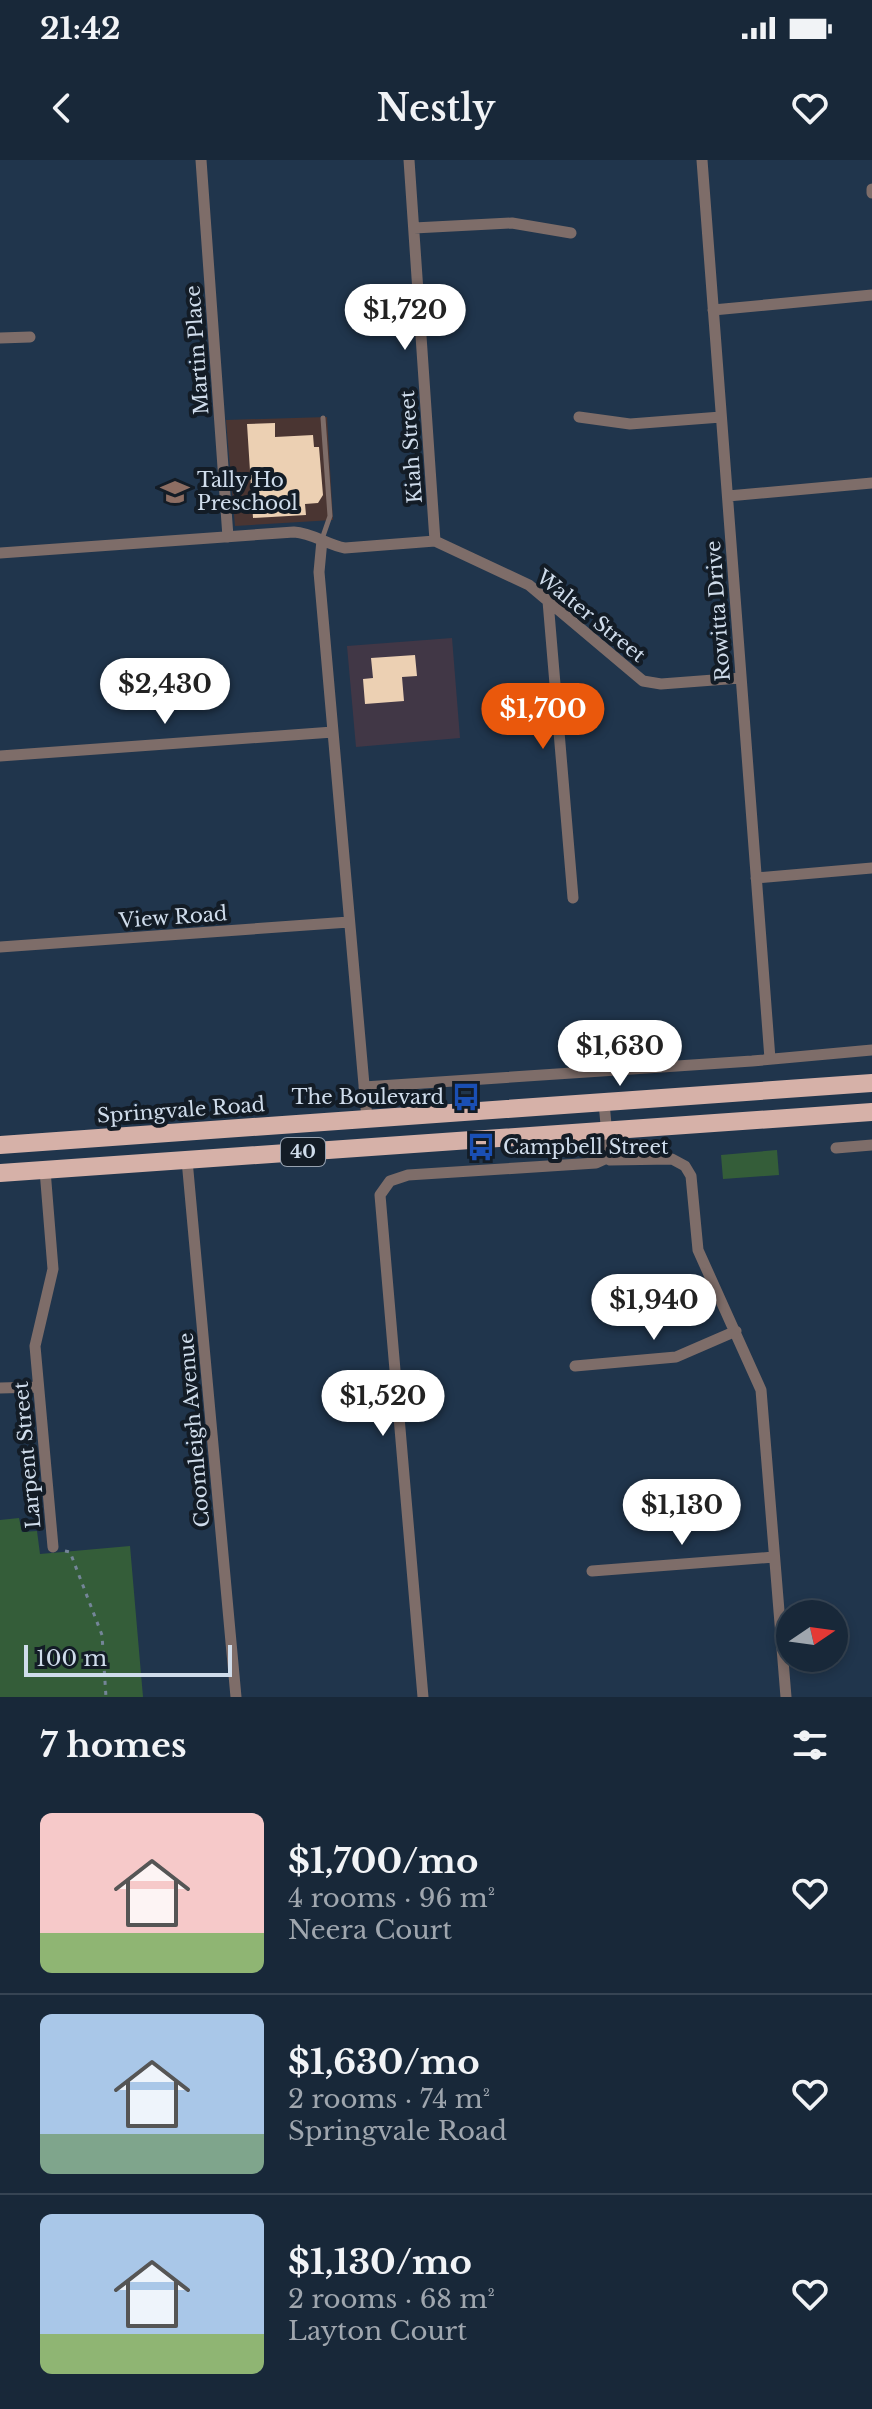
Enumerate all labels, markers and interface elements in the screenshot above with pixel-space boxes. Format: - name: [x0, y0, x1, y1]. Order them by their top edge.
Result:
- text: 21:42: [40, 10, 121, 47]
- icon: back: [40, 86, 84, 130]
- text: Nestly: [377, 86, 495, 131]
- icon: heart: [788, 86, 832, 130]
- street label: Martin Place: [181, 284, 213, 416]
- pin: $1,720: [340, 284, 470, 352]
- text: $1,720: [363, 294, 447, 326]
- street label: Kiah Street: [395, 389, 427, 504]
- place label: Tally Ho Preschool: [197, 468, 298, 515]
- school or university icon: Tally Ho Preschool: [160, 477, 190, 507]
- street label: Rowitta Drive: [701, 540, 735, 682]
- street label: Walter Street: [531, 564, 651, 668]
- pin: $2,430: [100, 658, 230, 726]
- text: $2,430: [118, 668, 212, 700]
- pin: $1,700: [478, 683, 608, 751]
- text: $1,700: [499, 693, 587, 725]
- street label: View Road: [117, 901, 228, 933]
- pin: $1,630: [555, 1020, 685, 1088]
- text: $1,630: [576, 1030, 664, 1062]
- bus stop icon: The Boulevard: [451, 1082, 481, 1112]
- place label: The Boulevard: [292, 1085, 444, 1109]
- street label: Springvale Road: [96, 1092, 266, 1128]
- bus stop icon: Campbell Street: [466, 1132, 496, 1162]
- place label: Campbell Street: [503, 1135, 669, 1159]
- road number: 40: [281, 1138, 325, 1166]
- pin: $1,940: [589, 1274, 719, 1342]
- text: $1,940: [609, 1284, 699, 1316]
- street label: Coomleigh Avenue: [174, 1332, 214, 1528]
- pin: $1,520: [318, 1370, 448, 1438]
- street label: Larpent Street: [9, 1380, 45, 1529]
- text: $1,520: [340, 1380, 426, 1412]
- pin: $1,130: [617, 1479, 747, 1547]
- text: $1,130: [641, 1489, 723, 1521]
- north arrow: [776, 1600, 848, 1672]
- map controls: [776, 1600, 848, 1672]
- scale bar: [24, 1641, 232, 1677]
- text: 100 m: [36, 1645, 107, 1672]
- icon: filters: [788, 1723, 832, 1767]
- text: 7 homes: [40, 1724, 187, 1766]
- text: $1,700/mo: [288, 1840, 478, 1882]
- icon: home: [104, 1845, 200, 1941]
- icon: heart: [788, 1871, 832, 1915]
- text: 4 rooms · 96 m²: [288, 1882, 495, 1914]
- text: Neera Court: [288, 1914, 452, 1946]
- text: $1,630/mo: [288, 2041, 480, 2083]
- icon: home: [104, 2046, 200, 2142]
- icon: heart: [788, 2072, 832, 2116]
- text: 2 rooms · 74 m²: [288, 2083, 490, 2115]
- text: Springvale Road: [288, 2115, 507, 2147]
- text: $1,130/mo: [288, 2241, 472, 2283]
- icon: home: [104, 2246, 200, 2342]
- icon: heart: [788, 2272, 832, 2316]
- text: 2 rooms · 68 m²: [288, 2283, 495, 2315]
- text: Layton Court: [288, 2315, 467, 2347]

